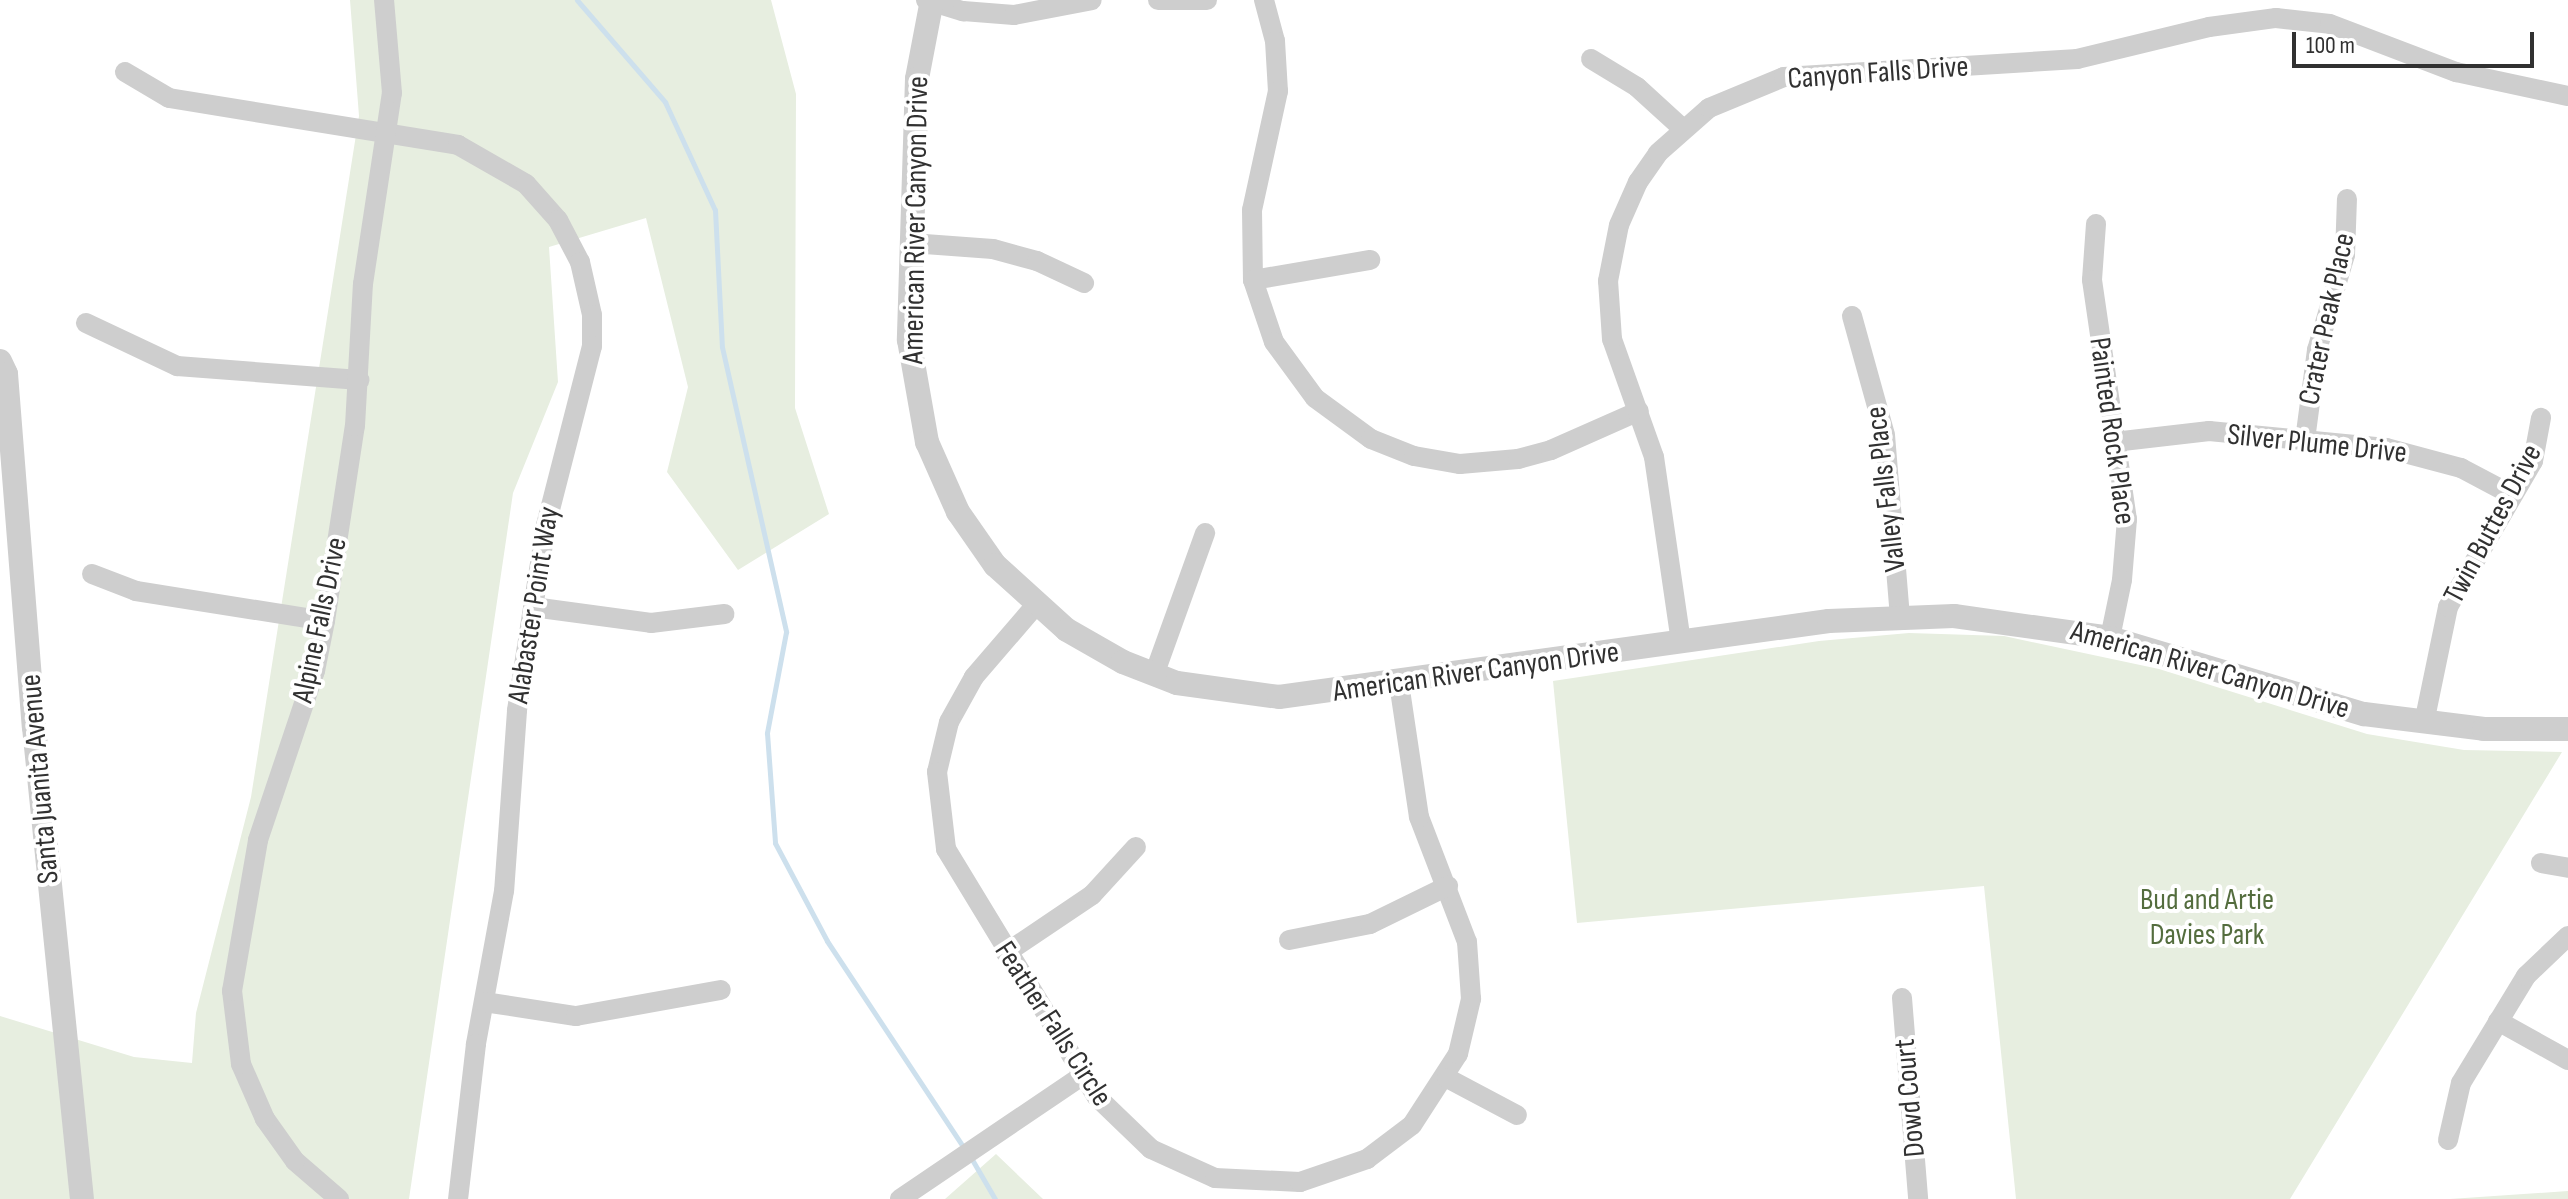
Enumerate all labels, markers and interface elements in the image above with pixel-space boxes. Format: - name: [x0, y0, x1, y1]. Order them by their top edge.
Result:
- scale bar: [2296, 16, 2538, 66]
- text: 100 m: [2306, 31, 2355, 60]
- street label: Canyon Falls Drive: [1786, 49, 1970, 97]
- street label: American River Canyon Drive: [895, 76, 937, 364]
- street label: Crater Peak Place: [2291, 230, 2363, 408]
- street label: Painted Rock Place: [2081, 335, 2143, 527]
- street label: Valley Falls Place: [1858, 404, 1914, 574]
- street label: Silver Plume Drive: [2226, 417, 2408, 471]
- street label: Twin Buttes Drive: [2436, 438, 2550, 610]
- street label: Alabaster Point Way: [501, 504, 567, 706]
- street label: Alpine Falls Drive: [285, 534, 355, 706]
- street label: American River Canyon Drive: [2067, 613, 2353, 727]
- street label: American River Canyon Drive: [1331, 634, 1621, 710]
- street label: Santa Juanita Avenue: [13, 673, 67, 885]
- park label: Bud and Artie Davies Park: [2140, 882, 2274, 952]
- street label: Feather Falls Circle: [986, 935, 1120, 1113]
- street label: Dowd Court: [1887, 1037, 1933, 1159]

